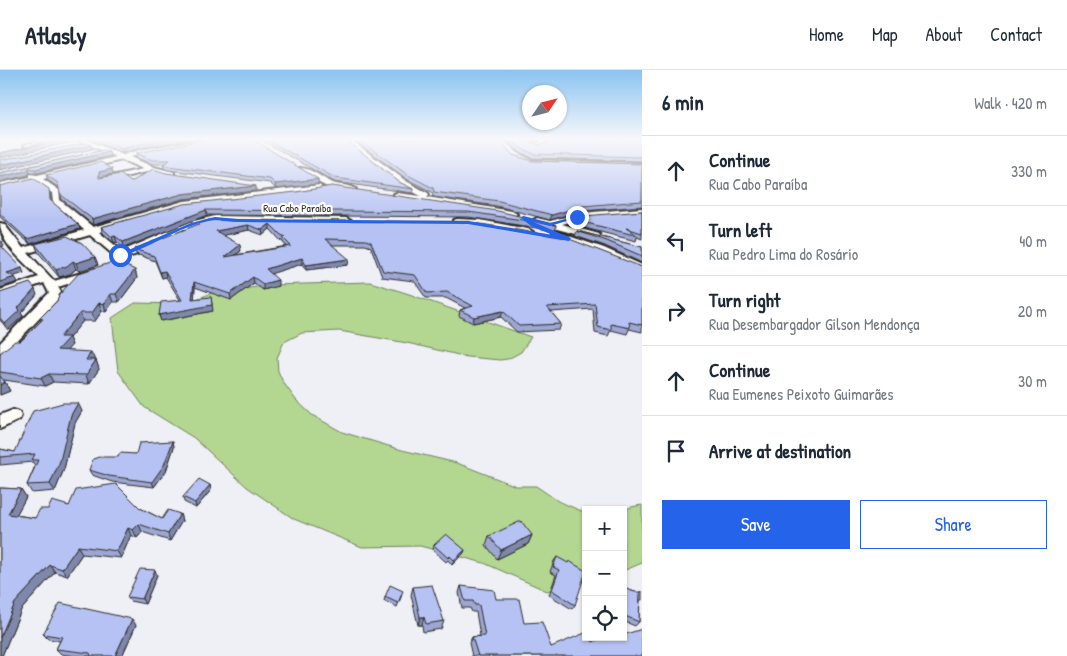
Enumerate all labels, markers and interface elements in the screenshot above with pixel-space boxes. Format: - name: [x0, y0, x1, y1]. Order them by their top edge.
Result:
- text: Atlasly: [25, 19, 87, 51]
- text: Home: [809, 22, 844, 47]
- text: Map: [872, 22, 897, 47]
- text: About: [925, 22, 962, 47]
- text: Contact: [990, 22, 1042, 47]
- north arrow: [522, 85, 567, 130]
- text: 6 min: [662, 88, 704, 117]
- text: Walk · 420 m: [974, 92, 1047, 114]
- text: Continue: [709, 147, 770, 173]
- icon: ahead: [662, 157, 690, 185]
- text: 330 m: [1011, 160, 1047, 182]
- text: Rua Cabo Paraíba: [709, 173, 807, 195]
- street label: Rua Cabo Paraíba: [263, 201, 331, 215]
- route end: [566, 206, 589, 229]
- text: Turn left: [709, 217, 772, 243]
- icon: left: [662, 227, 690, 255]
- text: 40 m: [1019, 230, 1047, 252]
- text: Rua Pedro Lima do Rosário: [709, 243, 858, 265]
- route start: [109, 244, 132, 267]
- text: Turn right: [709, 287, 780, 313]
- icon: right: [662, 297, 690, 325]
- text: 20 m: [1018, 300, 1047, 322]
- text: Rua Desembargador Gilson Mendonça: [709, 313, 920, 335]
- text: Continue: [709, 357, 770, 383]
- icon: ahead: [662, 367, 690, 395]
- text: 30 m: [1018, 370, 1047, 392]
- text: Rua Eumenes Peixoto Guimarães: [709, 383, 893, 405]
- icon: arrive: [662, 437, 690, 465]
- text: Arrive at destination: [709, 438, 851, 464]
- button: Save: [662, 500, 850, 549]
- button: Share: [860, 500, 1047, 549]
- map controls: [582, 506, 627, 641]
- button: +: [582, 506, 627, 551]
- button: −: [582, 551, 627, 596]
- button: locate: [582, 596, 627, 641]

